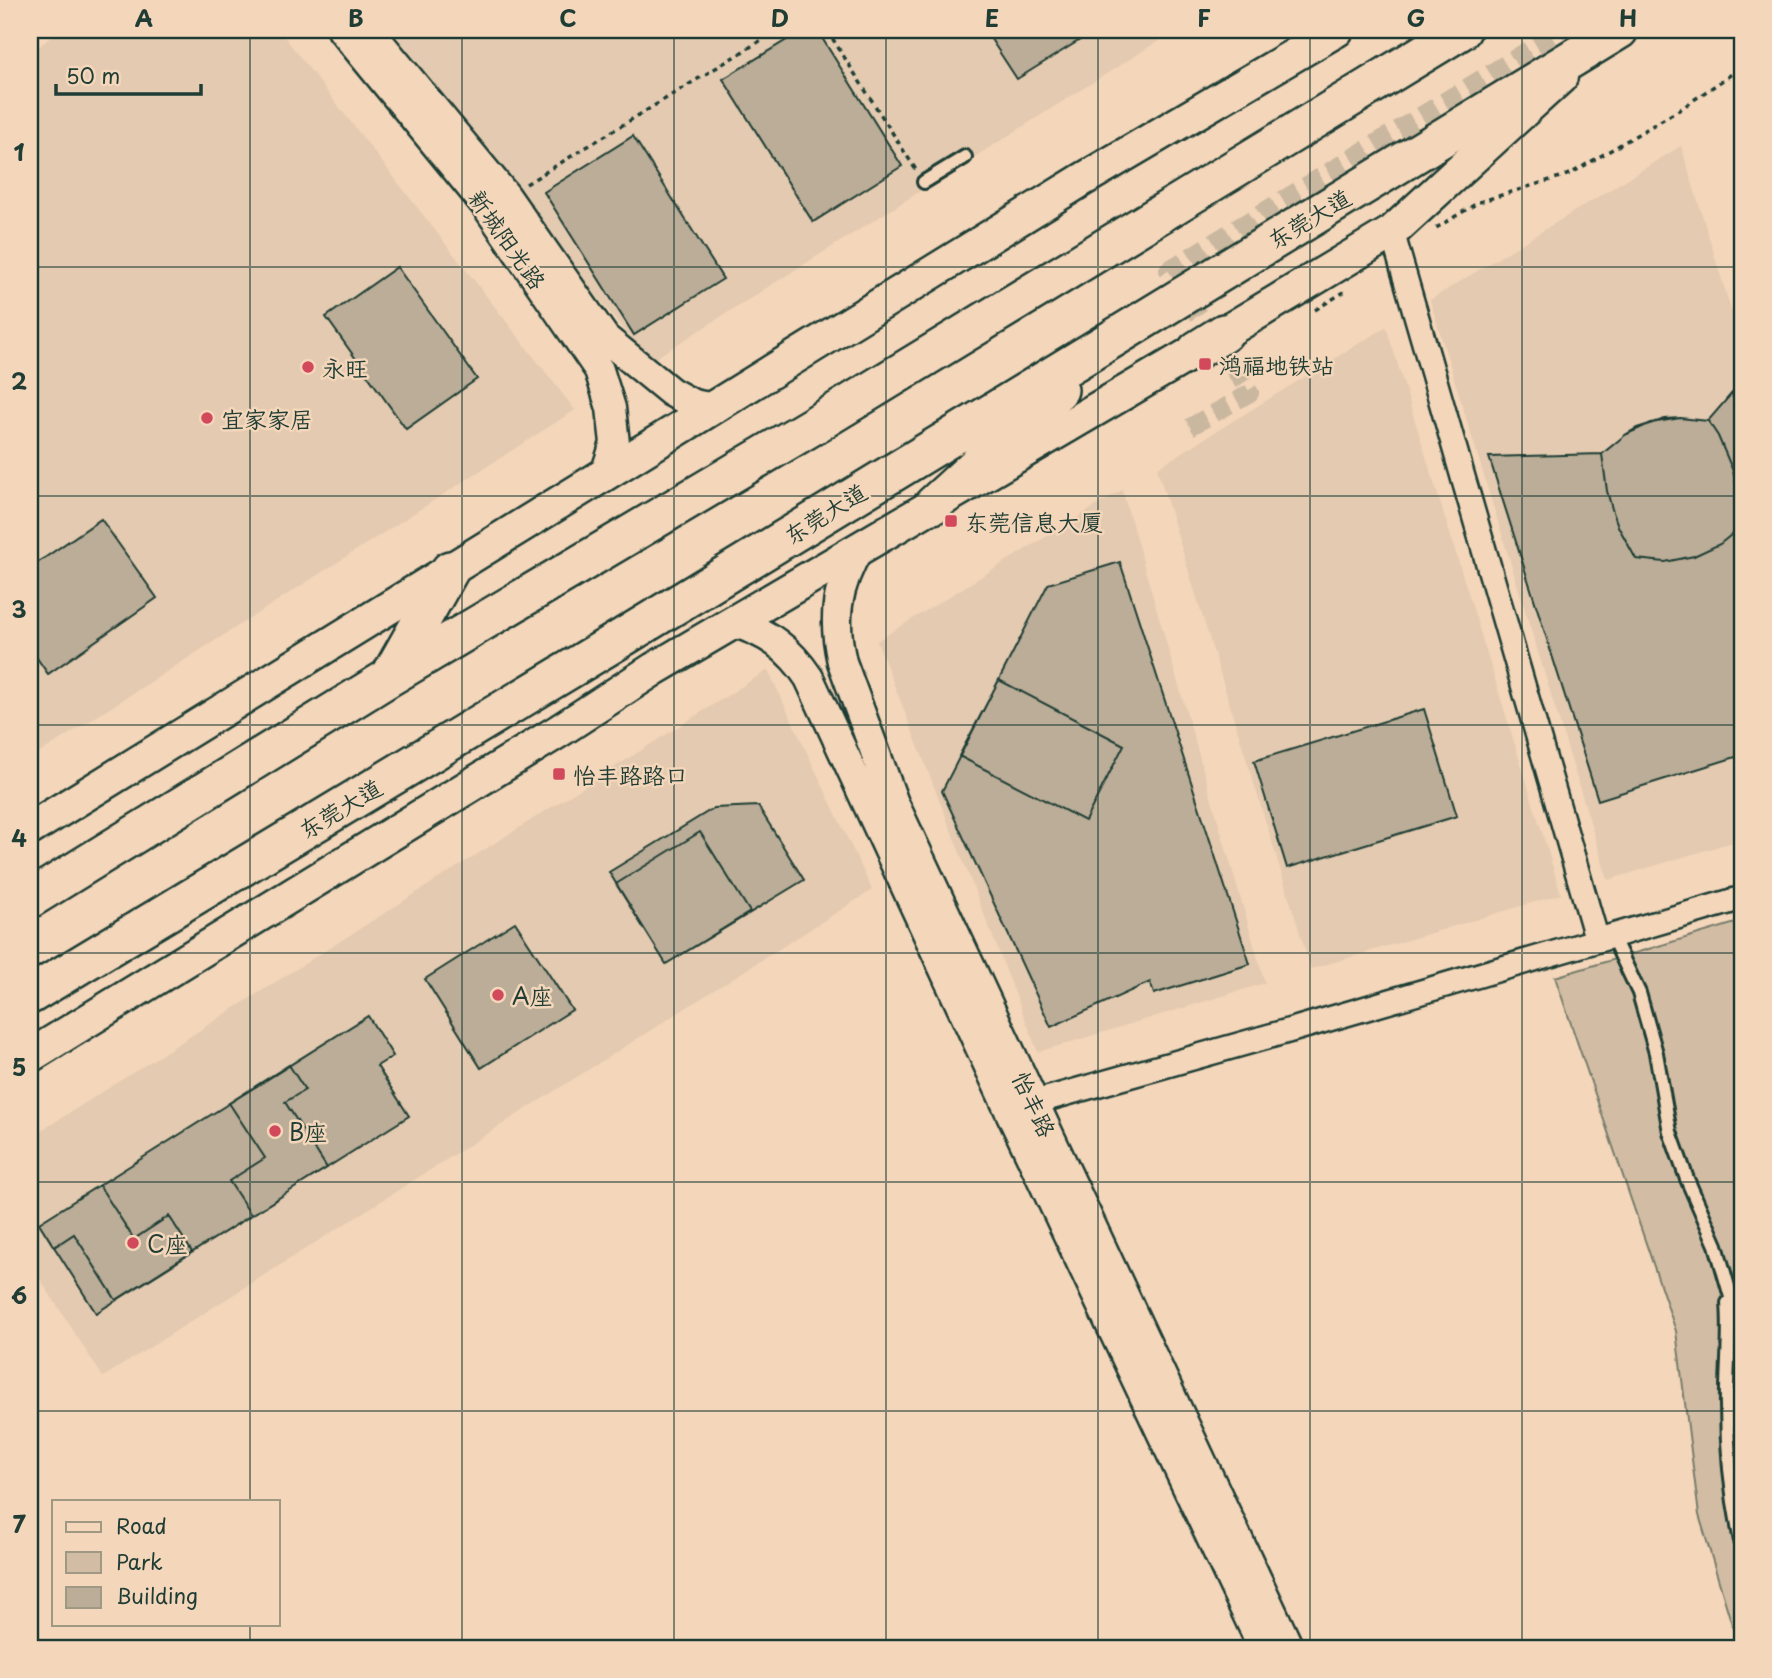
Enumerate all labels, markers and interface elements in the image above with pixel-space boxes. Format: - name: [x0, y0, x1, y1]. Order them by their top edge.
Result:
- text: A: [135, 0, 153, 35]
- text: B: [348, 0, 364, 35]
- text: C: [559, 0, 577, 35]
- text: D: [771, 0, 789, 35]
- text: E: [985, 0, 999, 35]
- text: F: [1197, 0, 1211, 35]
- text: G: [1407, 0, 1425, 35]
- text: H: [1619, 0, 1637, 35]
- scale bar: [56, 52, 201, 96]
- text: 50 m: [66, 59, 120, 91]
- text: 1: [14, 134, 25, 169]
- street label: 东莞大道: [1261, 179, 1357, 257]
- street label: 新城阳光路: [461, 182, 555, 296]
- place label: 鸿福地铁站: [1219, 347, 1334, 382]
- place label: 永旺: [322, 350, 368, 385]
- marker: 鸿福地铁站: [1197, 356, 1213, 372]
- marker: 永旺: [300, 359, 316, 375]
- text: 2: [11, 363, 27, 398]
- place label: 宜家家居: [221, 401, 313, 436]
- marker: 宜家家居: [199, 410, 215, 426]
- street label: 东莞大道: [777, 474, 873, 552]
- place label: 东莞信息大厦: [965, 504, 1103, 539]
- marker: 东莞信息大厦: [943, 513, 959, 529]
- text: 3: [11, 591, 27, 626]
- place label: 怡丰路路口: [573, 757, 688, 792]
- marker: 怡丰路路口: [551, 766, 567, 782]
- street label: 东莞大道: [292, 769, 388, 847]
- text: 4: [11, 820, 27, 855]
- place label: A座: [512, 978, 553, 1013]
- marker: A座: [490, 987, 506, 1003]
- text: 5: [12, 1049, 26, 1084]
- street label: 怡丰路: [1005, 1065, 1065, 1143]
- place label: B座: [289, 1114, 327, 1149]
- marker: B座: [267, 1123, 283, 1139]
- place label: C座: [147, 1226, 188, 1261]
- marker: C座: [125, 1235, 141, 1251]
- text: 6: [11, 1277, 27, 1312]
- legend: [52, 1500, 280, 1626]
- text: 7: [12, 1506, 26, 1541]
- text: Road: [116, 1509, 167, 1541]
- text: Park: [116, 1545, 163, 1577]
- text: Building: [116, 1579, 198, 1611]

